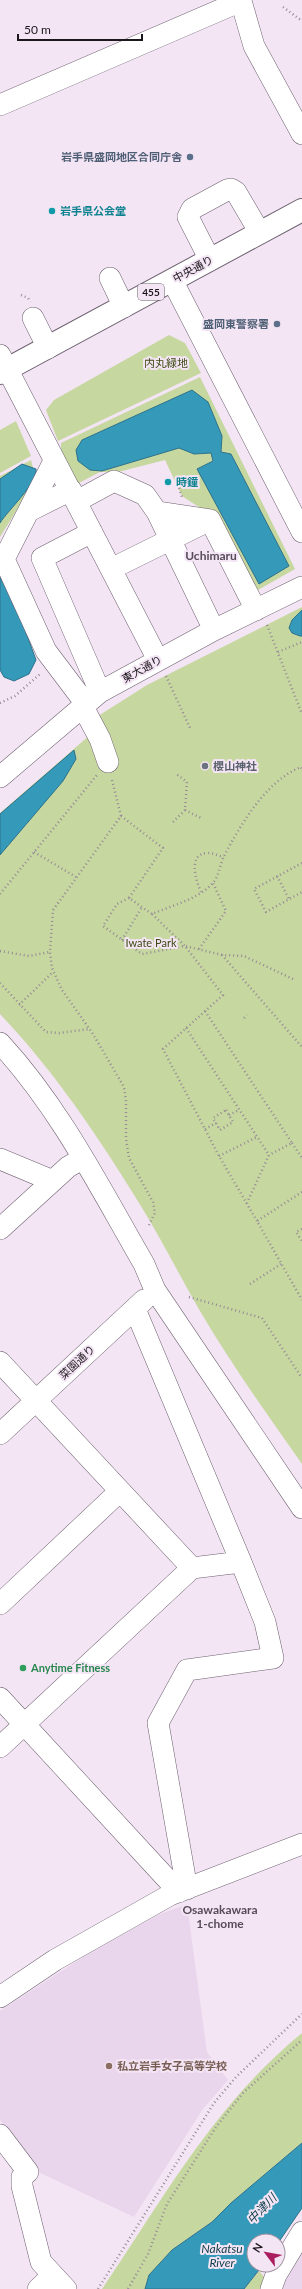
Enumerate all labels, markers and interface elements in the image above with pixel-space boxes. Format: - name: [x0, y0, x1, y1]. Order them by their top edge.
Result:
- scale bar: [18, 16, 142, 42]
- text: 50 m: [24, 22, 51, 37]
- place label: 岩手県盛岡地区合同庁舎: [61, 150, 183, 163]
- marker: 岩手県盛岡地区合同庁舎: [185, 152, 195, 162]
- place label: 岩手県公会堂: [60, 204, 126, 217]
- marker: 岩手県公会堂: [47, 206, 57, 216]
- street label: 中央通り: [170, 252, 215, 285]
- road number: 455: [138, 284, 164, 300]
- place label: 盛岡東警察署: [203, 317, 269, 330]
- marker: 盛岡東警察署: [272, 319, 282, 329]
- park label: 内丸緑地: [144, 356, 188, 369]
- place label: 時鐘: [176, 475, 198, 488]
- marker: 時鐘: [163, 477, 173, 487]
- district label: Uchimaru: [185, 548, 237, 563]
- street label: 東大通り: [119, 652, 164, 685]
- place label: 櫻山神社: [213, 759, 257, 772]
- marker: 櫻山神社: [200, 761, 210, 771]
- park label: Iwate Park: [126, 936, 177, 949]
- street label: 菜園通り: [56, 1342, 97, 1381]
- place label: Anytime Fitness: [30, 1661, 110, 1674]
- marker: Anytime Fitness: [18, 1663, 28, 1673]
- district label: Osawakawara 1-chome: [182, 1902, 258, 1931]
- place label: 私立岩手女子高等学校: [117, 2059, 227, 2072]
- marker: 私立岩手女子高等学校: [104, 2061, 114, 2071]
- water label: 中津川: [244, 2189, 281, 2227]
- north arrow: [246, 2233, 286, 2273]
- text: N: [249, 2240, 265, 2254]
- water label: Nakatsu River: [201, 2241, 243, 2270]

